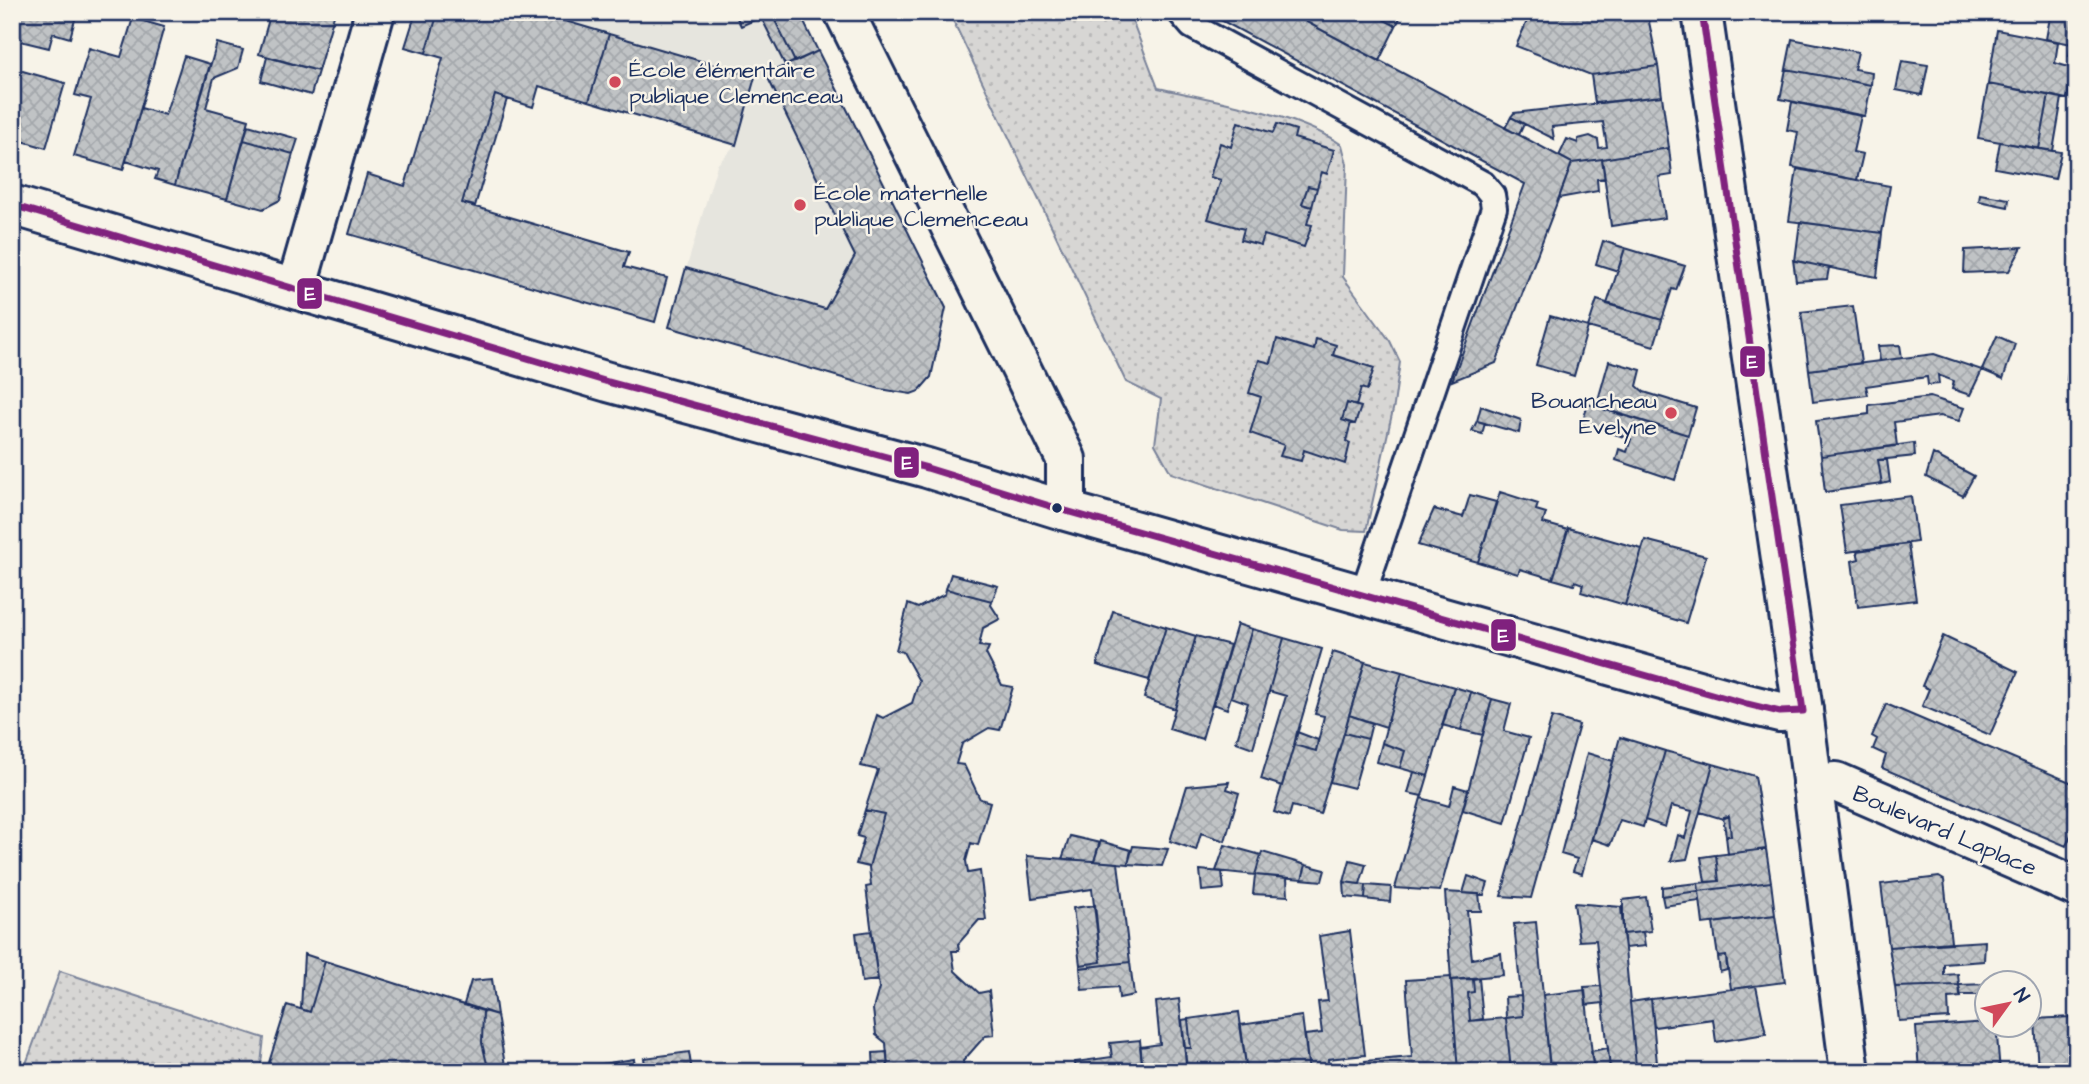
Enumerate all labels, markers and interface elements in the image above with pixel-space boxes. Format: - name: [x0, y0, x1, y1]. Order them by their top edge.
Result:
- place label: École élémentaire publique Clemenceau: [629, 54, 843, 112]
- marker: École élémentaire publique Clemenceau: [607, 74, 623, 90]
- place label: École maternelle publique Clemenceau: [814, 177, 1028, 235]
- marker: École maternelle publique Clemenceau: [792, 197, 808, 213]
- line badge: E: [296, 277, 323, 310]
- text: E: [304, 281, 316, 308]
- line badge: E: [1739, 345, 1766, 378]
- text: E: [1746, 349, 1758, 376]
- place label: Bouancheau Evelyne: [1531, 385, 1657, 444]
- marker: Bouancheau Evelyne: [1663, 405, 1679, 421]
- line badge: E: [893, 446, 920, 479]
- text: E: [901, 450, 913, 477]
- unlabelled marker: [1050, 501, 1064, 515]
- line badge: E: [1490, 618, 1517, 652]
- text: E: [1497, 623, 1509, 650]
- street label: Boulevard Laplace: [1848, 778, 2042, 884]
- north arrow: [1974, 968, 2044, 1038]
- text: N: [2006, 983, 2036, 1008]

